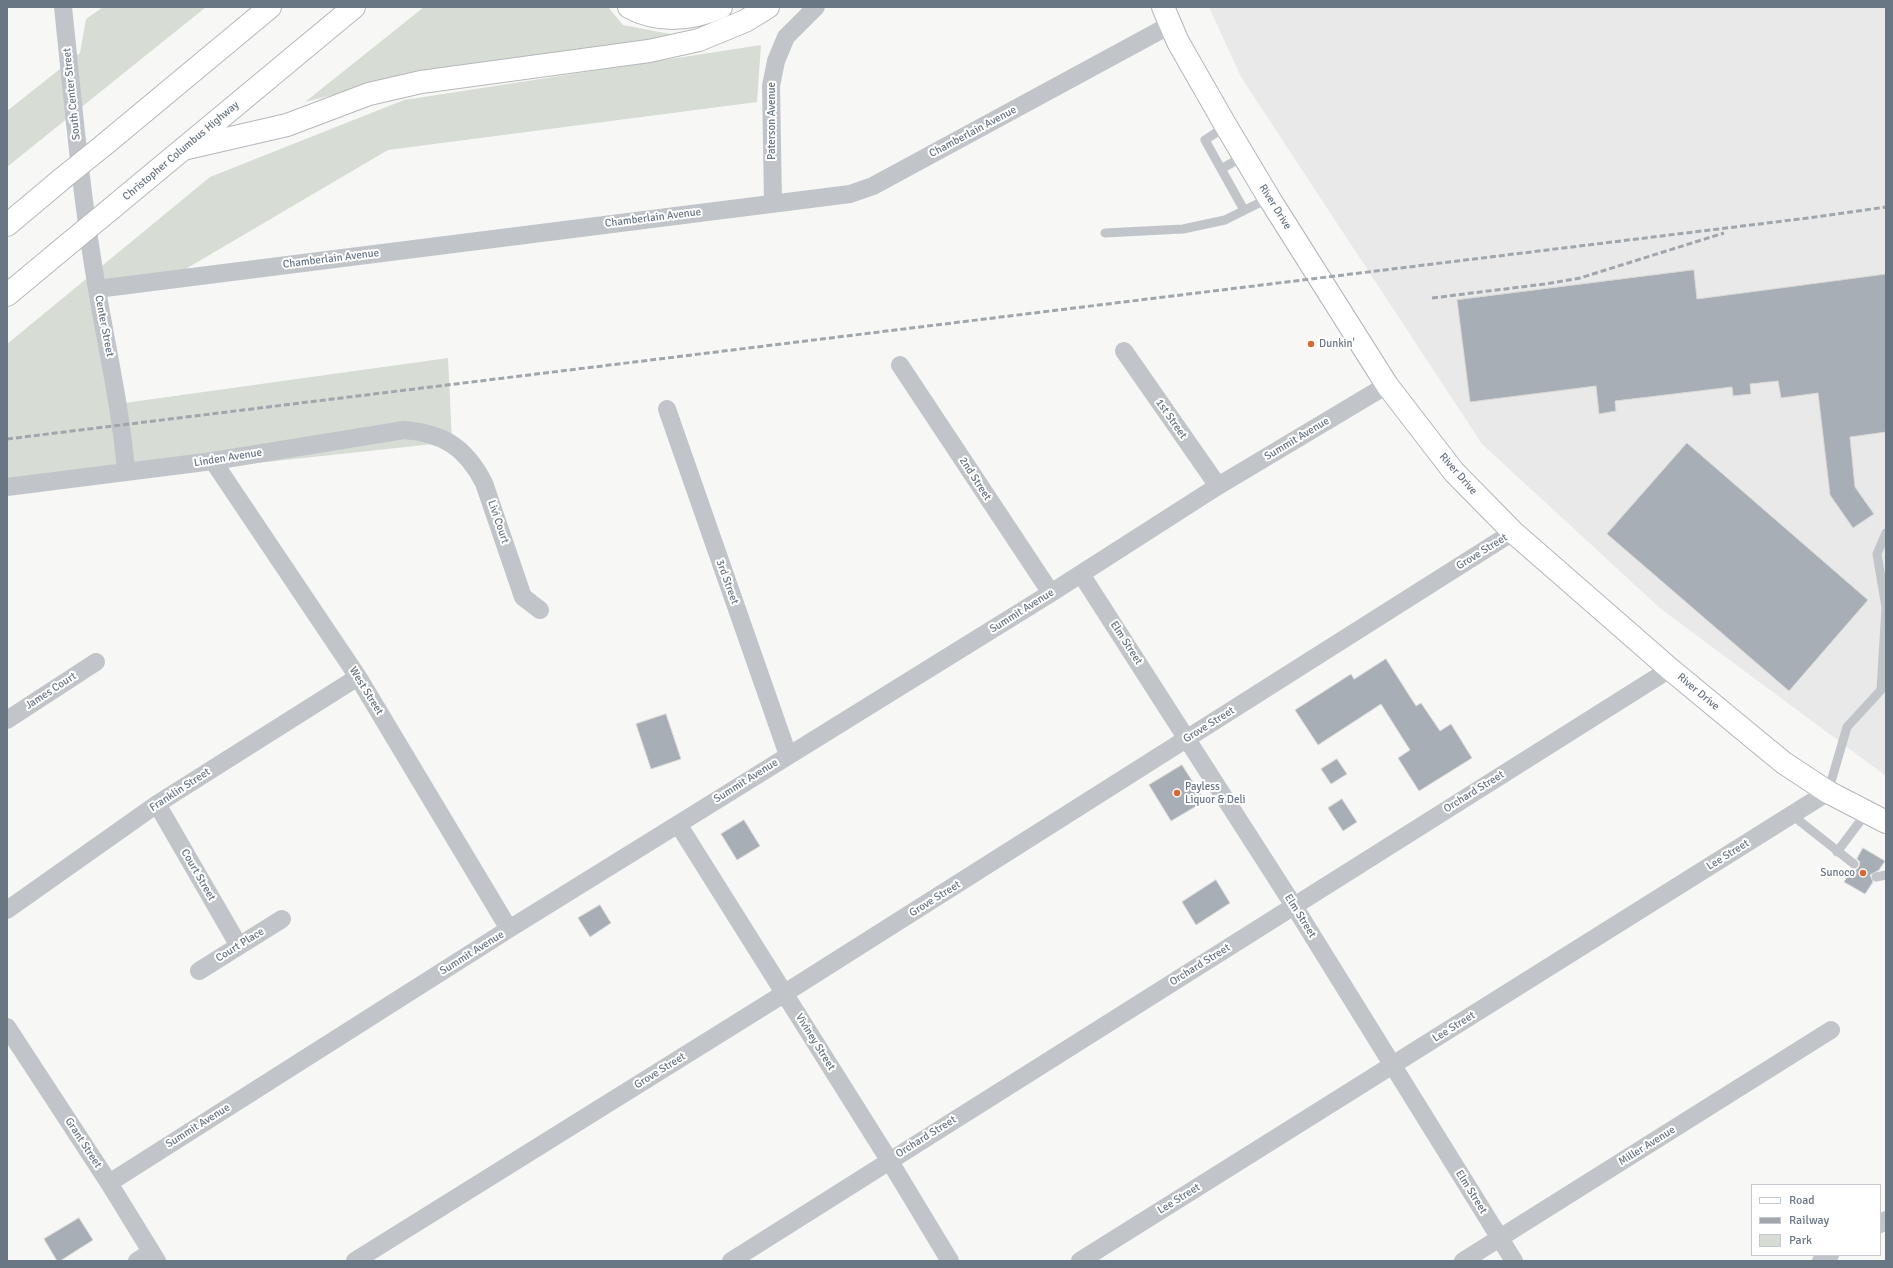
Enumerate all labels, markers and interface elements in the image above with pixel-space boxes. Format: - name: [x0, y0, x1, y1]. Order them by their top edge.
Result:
- street label: South Center Street: [61, 47, 83, 141]
- street label: Paterson Avenue: [765, 82, 779, 160]
- street label: Christopher Columbus Highway: [120, 99, 242, 203]
- street label: Chamberlain Avenue: [927, 103, 1019, 161]
- street label: River Drive: [1256, 182, 1294, 232]
- street label: Chamberlain Avenue: [604, 206, 702, 230]
- street label: Chamberlain Avenue: [282, 247, 380, 271]
- street label: Center Street: [92, 294, 116, 358]
- place label: Dunkin': [1319, 337, 1355, 351]
- marker: Dunkin': [1306, 339, 1316, 349]
- street label: 1st Street: [1152, 397, 1190, 441]
- street label: Summit Avenue: [1262, 414, 1332, 464]
- street label: Linden Avenue: [193, 446, 263, 470]
- street label: River Drive: [1436, 450, 1480, 498]
- street label: 2nd Street: [956, 455, 994, 503]
- street label: Livi Court: [484, 499, 512, 545]
- street label: Grove Street: [1454, 531, 1510, 573]
- street label: 3rd Street: [713, 558, 741, 606]
- street label: Summit Avenue: [987, 586, 1057, 636]
- street label: Elm Street: [1107, 619, 1145, 667]
- street label: West Street: [346, 665, 386, 717]
- street label: James Court: [23, 670, 79, 712]
- street label: River Drive: [1674, 671, 1722, 713]
- street label: Grove Street: [1181, 704, 1237, 746]
- street label: Summit Avenue: [711, 756, 781, 806]
- street label: Franklin Street: [147, 766, 213, 814]
- street label: Orchard Street: [1441, 768, 1507, 816]
- place label: Payless Liquor & Deli: [1185, 780, 1246, 806]
- marker: Payless Liquor & Deli: [1172, 788, 1182, 798]
- street label: Lee Street: [1704, 837, 1752, 873]
- street label: Court Street: [178, 847, 218, 903]
- place label: Sunoco: [1820, 866, 1855, 880]
- marker: Sunoco: [1858, 868, 1868, 878]
- street label: Grove Street: [907, 878, 963, 920]
- street label: Elm Street: [1281, 892, 1319, 940]
- street label: Court Place: [213, 925, 267, 965]
- street label: Summit Avenue: [437, 928, 507, 978]
- street label: Orchard Street: [1167, 941, 1233, 989]
- street label: Lee Street: [1430, 1009, 1478, 1045]
- street label: Viviney Street: [792, 1011, 838, 1073]
- street label: Grove Street: [632, 1050, 688, 1092]
- street label: Summit Avenue: [163, 1101, 233, 1151]
- street label: Orchard Street: [893, 1113, 959, 1161]
- street label: Grant Street: [62, 1115, 104, 1171]
- street label: Miller Avenue: [1616, 1123, 1678, 1169]
- street label: Elm Street: [1452, 1168, 1490, 1216]
- street label: Lee Street: [1155, 1181, 1203, 1217]
- legend: [1751, 1184, 1881, 1256]
- text: Road: [1789, 1193, 1815, 1208]
- text: Railway: [1789, 1213, 1829, 1228]
- text: Park: [1789, 1233, 1812, 1248]

